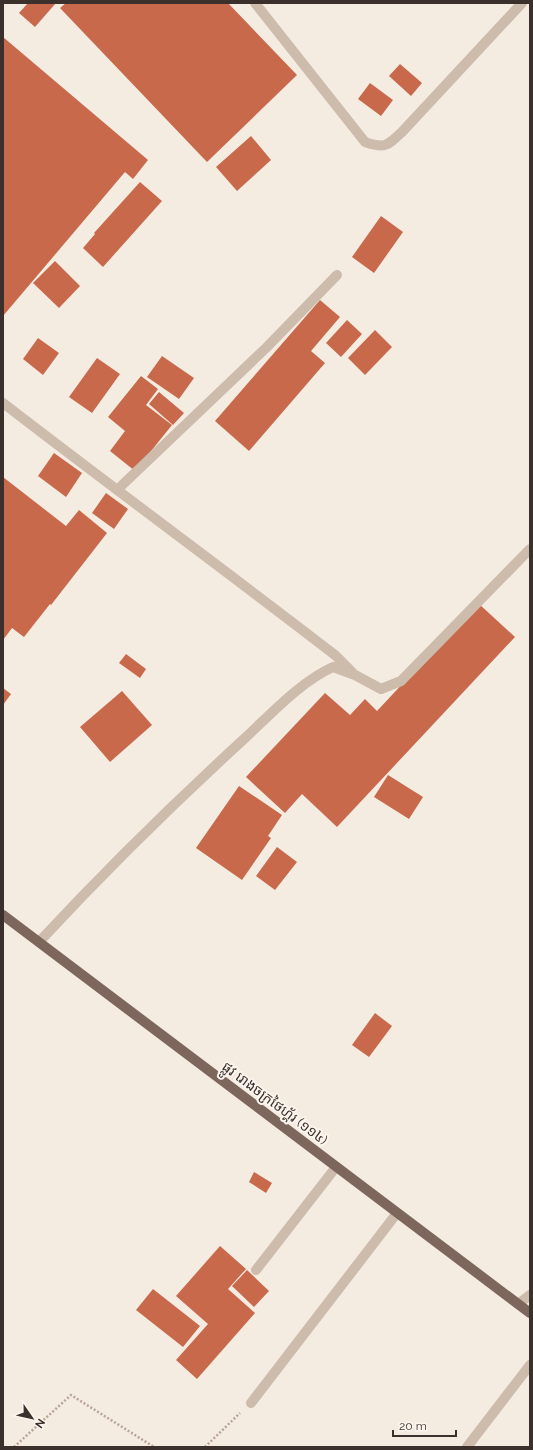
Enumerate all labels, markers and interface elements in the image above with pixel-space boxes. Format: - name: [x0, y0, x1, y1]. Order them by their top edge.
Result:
- street label: ផ្លូវ រោងចក្រថៃហ្គ័រ (១១៤): [217, 1058, 331, 1151]
- north arrow: [12, 1398, 52, 1438]
- scale bar: [393, 1412, 456, 1438]
- text: N: [32, 1416, 48, 1430]
- text: 20 m: [399, 1419, 427, 1433]

